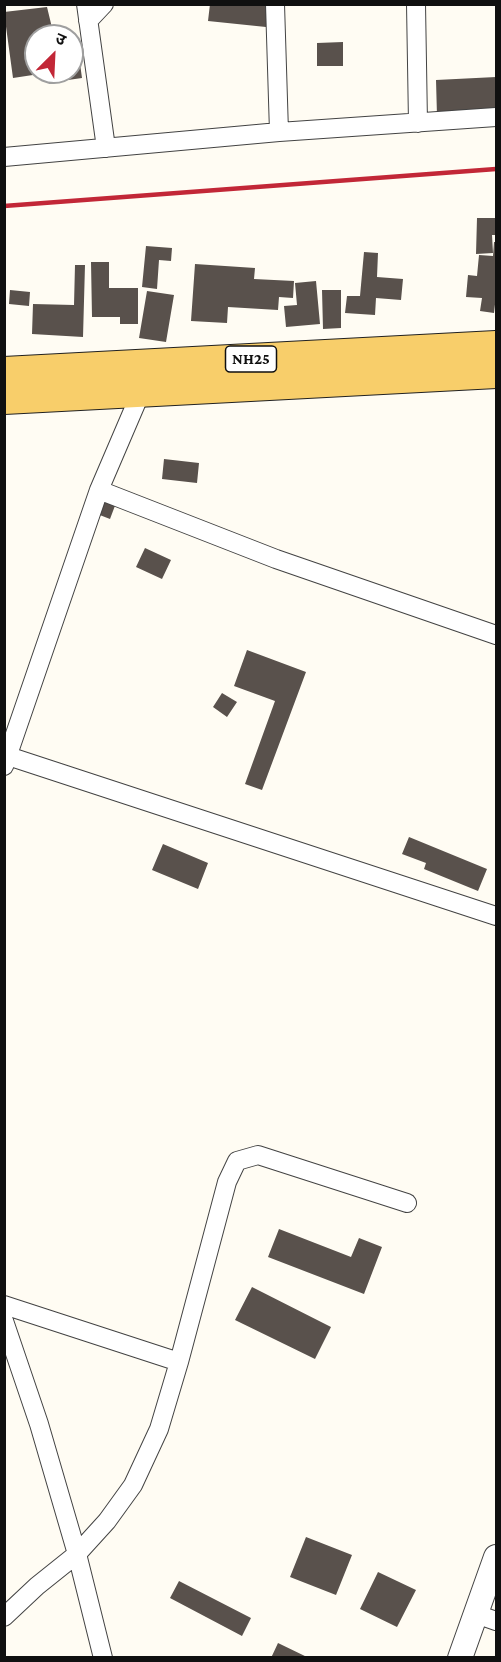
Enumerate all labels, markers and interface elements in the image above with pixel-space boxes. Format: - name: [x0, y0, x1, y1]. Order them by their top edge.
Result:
- north arrow: [24, 24, 84, 84]
- text: उ: [53, 29, 68, 49]
- road number: NH25: [226, 346, 276, 372]

